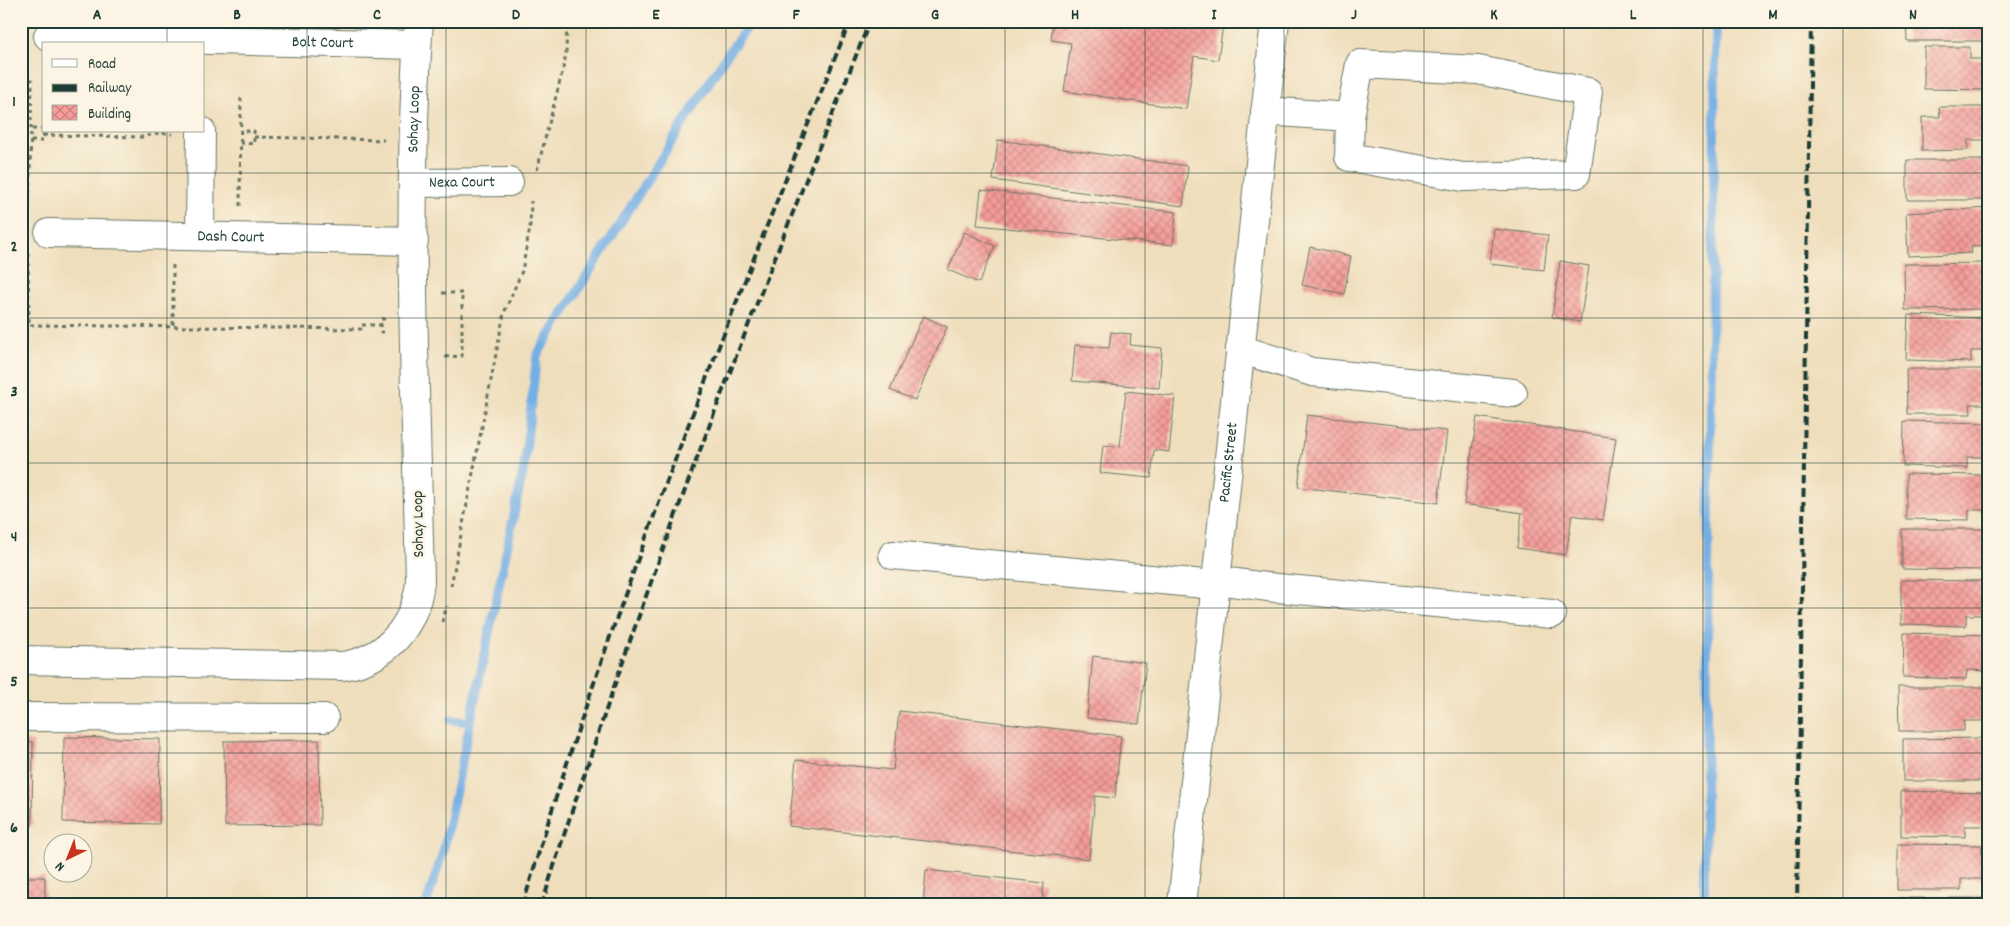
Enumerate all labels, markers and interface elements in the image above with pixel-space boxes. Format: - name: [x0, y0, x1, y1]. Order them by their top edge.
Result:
- text: A: [93, 4, 102, 27]
- text: B: [233, 4, 241, 27]
- text: C: [373, 4, 381, 27]
- text: D: [512, 4, 521, 27]
- text: E: [652, 4, 660, 27]
- text: F: [792, 4, 800, 27]
- text: G: [931, 4, 939, 27]
- text: H: [1071, 4, 1079, 27]
- text: I: [1212, 4, 1218, 27]
- text: J: [1351, 4, 1357, 27]
- text: K: [1490, 4, 1498, 27]
- text: L: [1630, 4, 1637, 27]
- text: M: [1768, 4, 1778, 27]
- text: N: [1909, 4, 1917, 27]
- street label: Bolt Court: [292, 30, 354, 55]
- legend: [42, 42, 205, 132]
- text: Road: [88, 54, 116, 76]
- text: Railway: [88, 78, 132, 100]
- street label: Sohay Loop: [402, 85, 427, 153]
- text: 1: [12, 91, 16, 114]
- text: Building: [88, 104, 131, 126]
- street label: Nexa Court: [429, 171, 495, 194]
- street label: Dash Court: [197, 225, 265, 249]
- text: 2: [11, 236, 18, 259]
- text: 3: [10, 381, 18, 404]
- street label: Pacific Street: [1213, 421, 1244, 504]
- street label: Sohay Loop: [407, 490, 431, 558]
- text: 4: [11, 526, 17, 549]
- text: 5: [10, 671, 18, 694]
- text: 6: [10, 817, 18, 840]
- north arrow: [42, 834, 92, 884]
- text: N: [51, 856, 70, 876]

